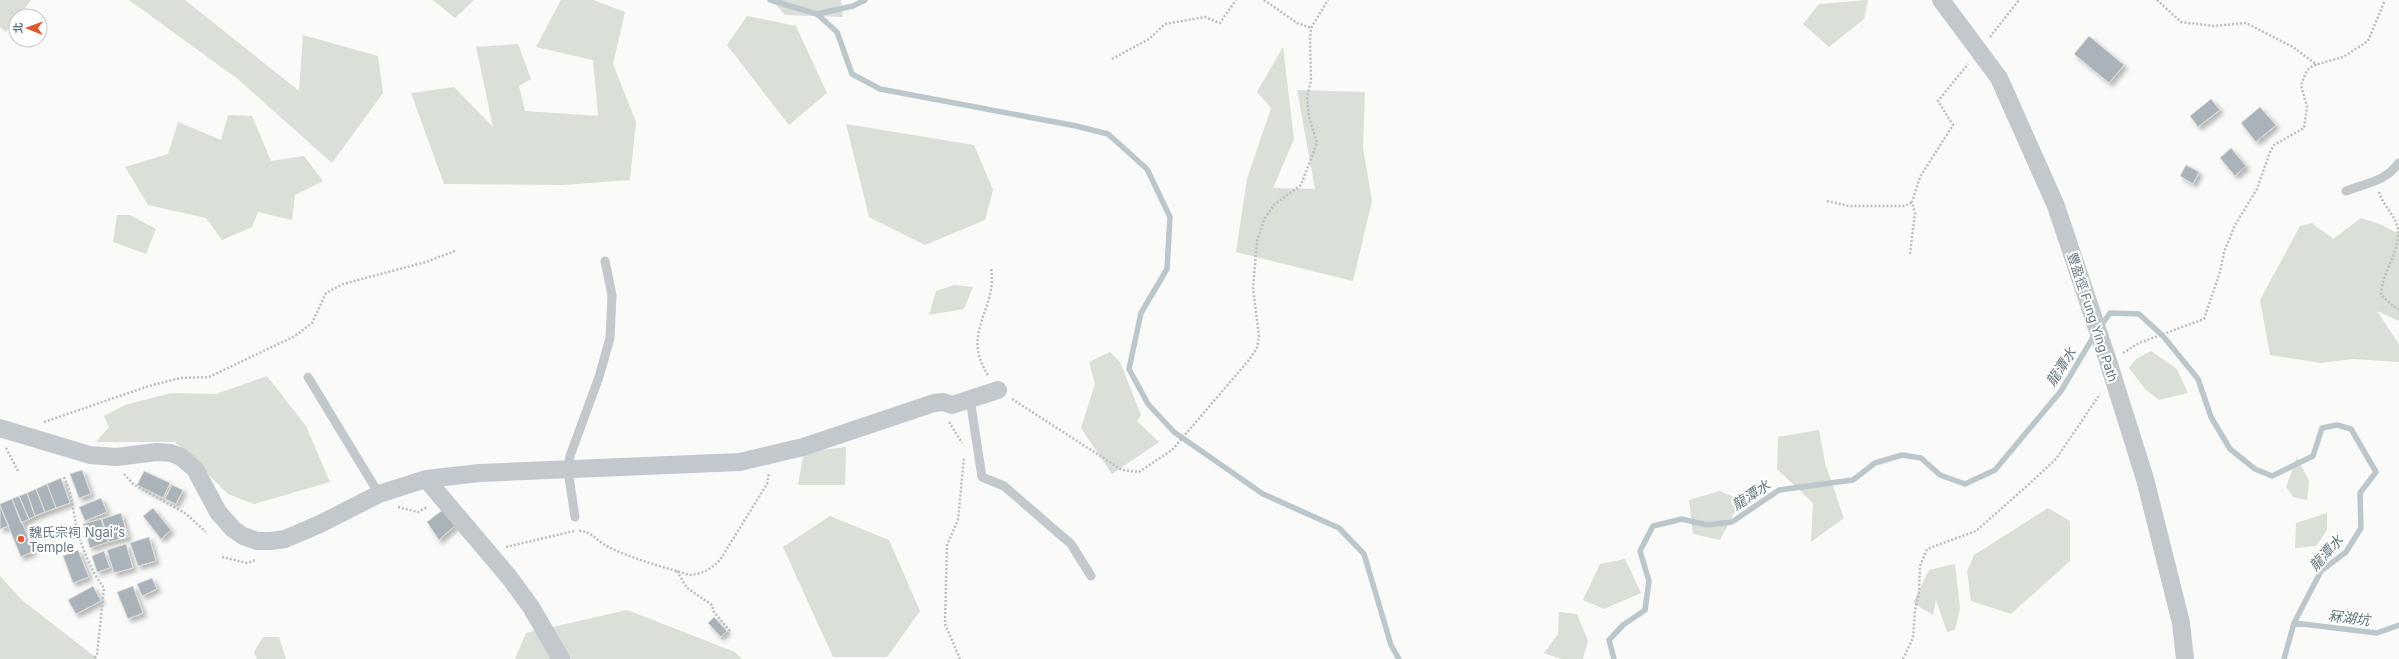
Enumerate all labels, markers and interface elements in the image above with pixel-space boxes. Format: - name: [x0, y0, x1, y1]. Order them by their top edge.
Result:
- north arrow: [8, 8, 48, 48]
- text: 北: [11, 22, 25, 33]
- street label: 豐盈徑 Fung Ying Path: [2064, 250, 2122, 384]
- water label: 龍潭水: [2042, 344, 2080, 389]
- water label: 龍潭水: [1728, 475, 1774, 513]
- place label: 魏氏宗祠 Ngai“s Temple: [29, 524, 125, 555]
- water label: 龍潭水: [2305, 531, 2347, 574]
- marker: 魏氏宗祠 Ngai“s Temple: [16, 534, 26, 544]
- water label: 冧湖坑: [2327, 607, 2373, 629]

